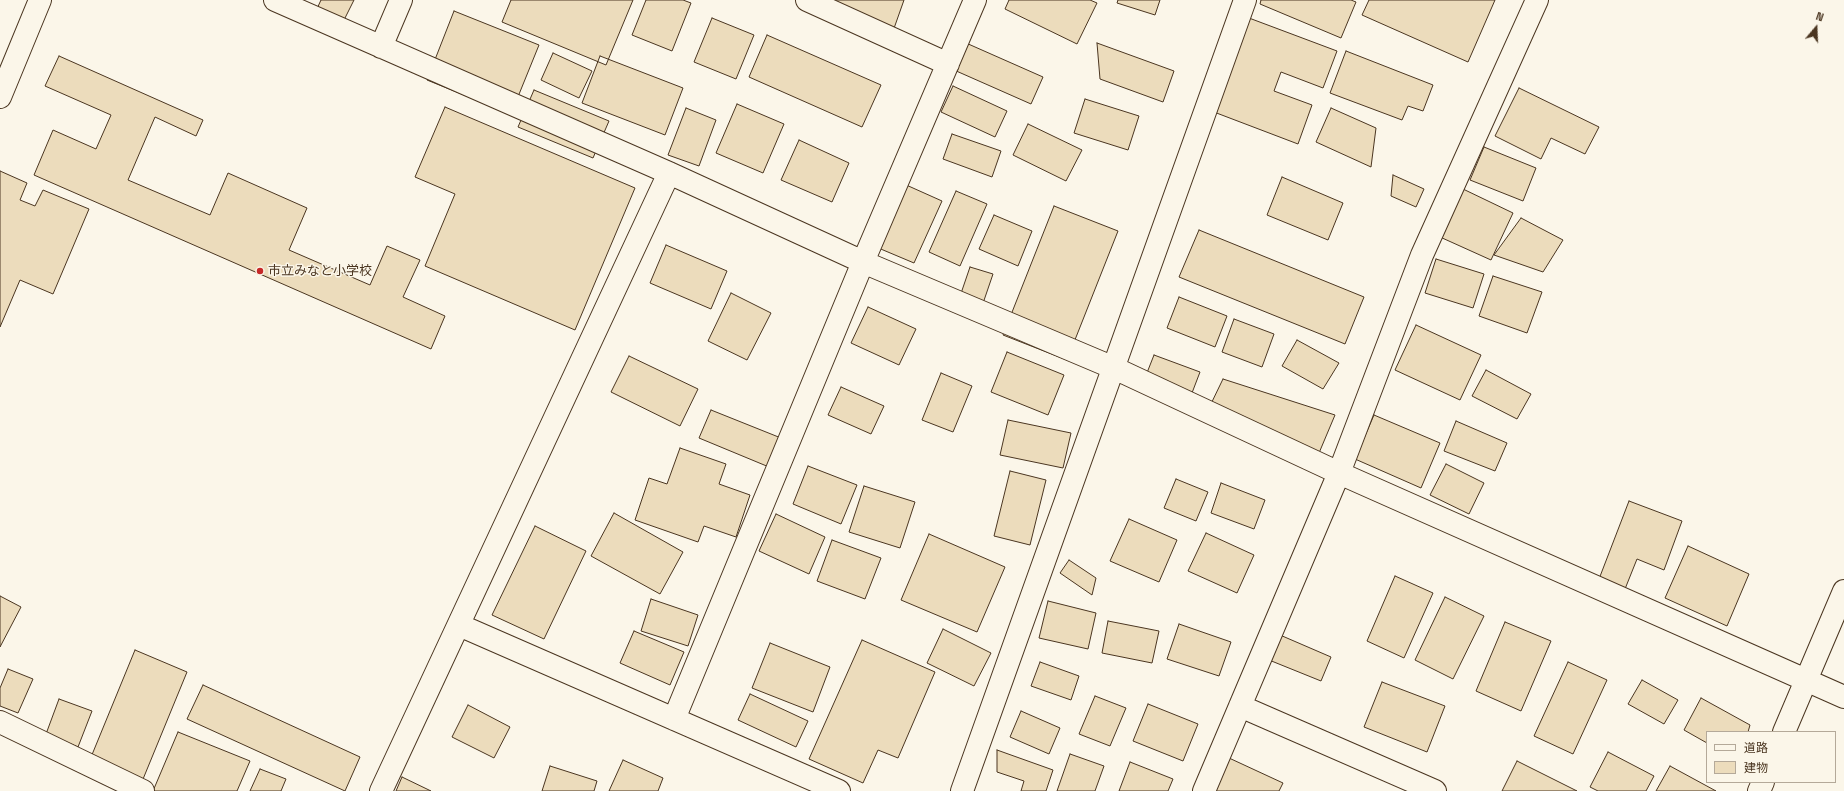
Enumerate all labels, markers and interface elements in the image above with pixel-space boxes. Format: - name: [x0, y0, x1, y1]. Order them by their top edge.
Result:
- north arrow: [1796, 8, 1836, 48]
- text: N: [1814, 9, 1826, 24]
- place label: 市立みなと小学校: [268, 263, 372, 279]
- marker: 市立みなと小学校: [255, 266, 265, 276]
- legend: [1706, 731, 1836, 783]
- text: 道路: [1744, 740, 1768, 756]
- text: 建物: [1744, 760, 1768, 776]

